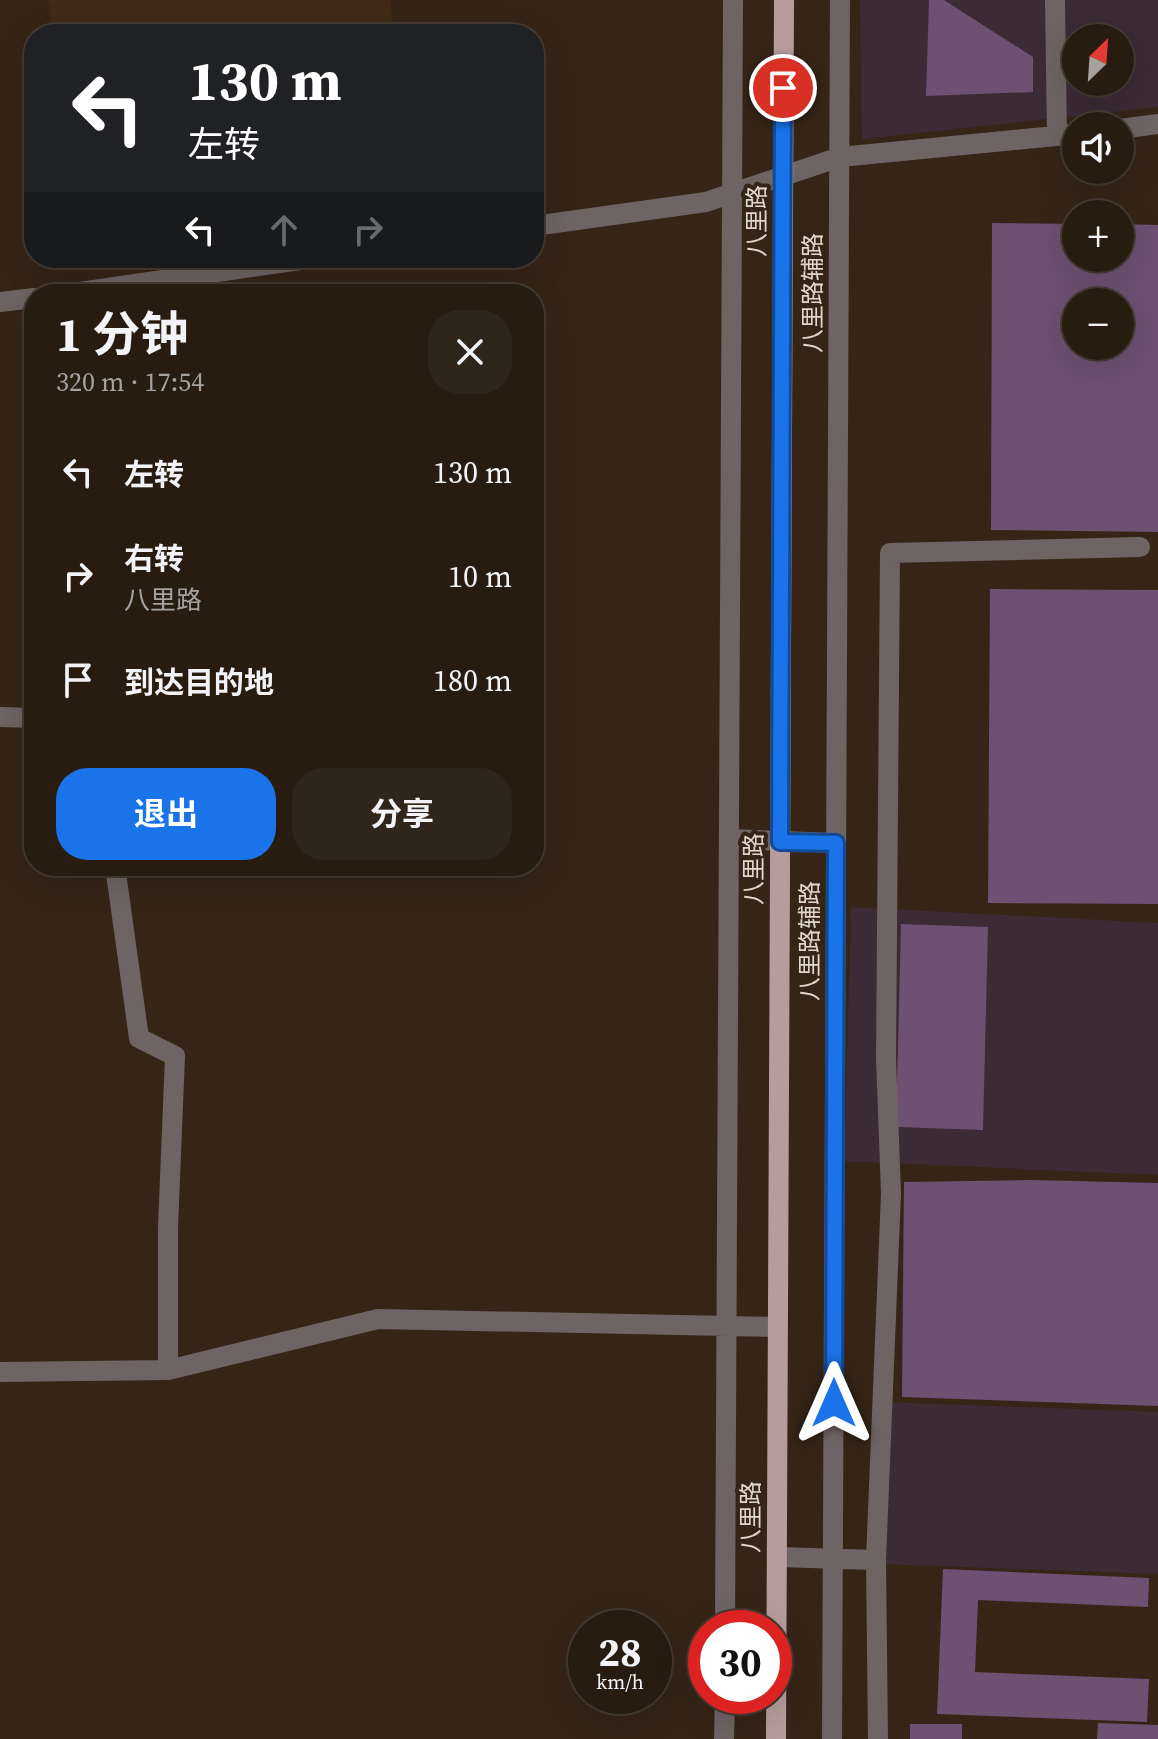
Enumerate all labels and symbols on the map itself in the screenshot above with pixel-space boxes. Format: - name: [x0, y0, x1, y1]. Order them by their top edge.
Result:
- north arrow: [1062, 24, 1134, 96]
- pin: [749, 54, 817, 122]
- street label: 八里路: [740, 185, 773, 257]
- street label: 八里路辅路: [796, 233, 829, 353]
- street label: 八里路: [737, 833, 770, 905]
- street label: 八里路辅路: [793, 881, 826, 1001]
- position arrow: [792, 1361, 876, 1445]
- street label: 八里路: [734, 1481, 767, 1553]
- speed limit sign: 30: [688, 1610, 792, 1714]

